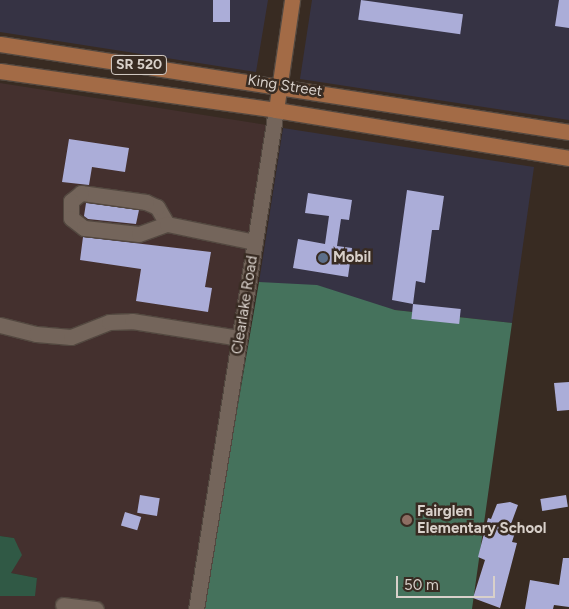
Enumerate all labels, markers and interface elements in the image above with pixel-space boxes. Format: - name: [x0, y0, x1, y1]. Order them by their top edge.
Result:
- road number: SR 520: [110, 54, 168, 76]
- street label: King Street: [246, 71, 324, 101]
- place label: Mobil: [333, 249, 371, 267]
- marker: Mobil: [317, 252, 329, 264]
- street label: Clearlake Road: [228, 254, 262, 356]
- place label: Fairglen Elementary School: [417, 502, 546, 537]
- marker: Fairglen Elementary School: [401, 514, 413, 526]
- scale bar: [399, 566, 498, 598]
- text: 50 m: [404, 576, 439, 594]

